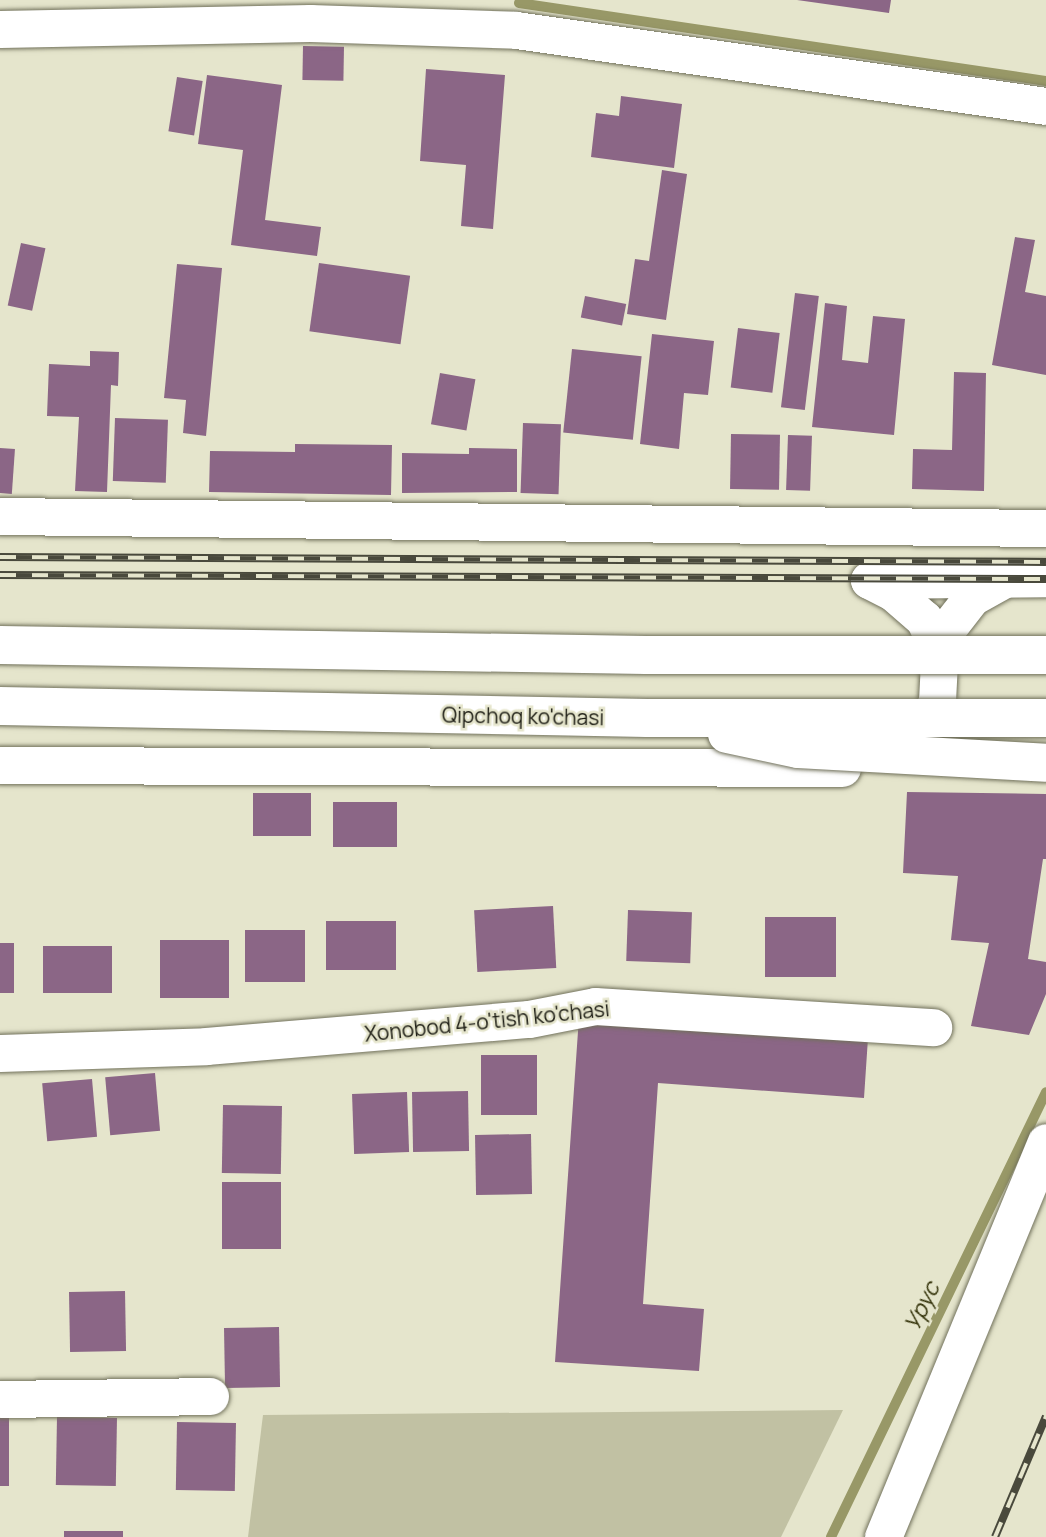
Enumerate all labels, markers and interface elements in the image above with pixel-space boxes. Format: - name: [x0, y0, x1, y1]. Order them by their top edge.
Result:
- street label: Qipchoq ko'chasi: [442, 702, 604, 730]
- street label: Xonobod 4-o'tish ko'chasi: [363, 996, 611, 1046]
- water label: Урус: [897, 1277, 945, 1335]

